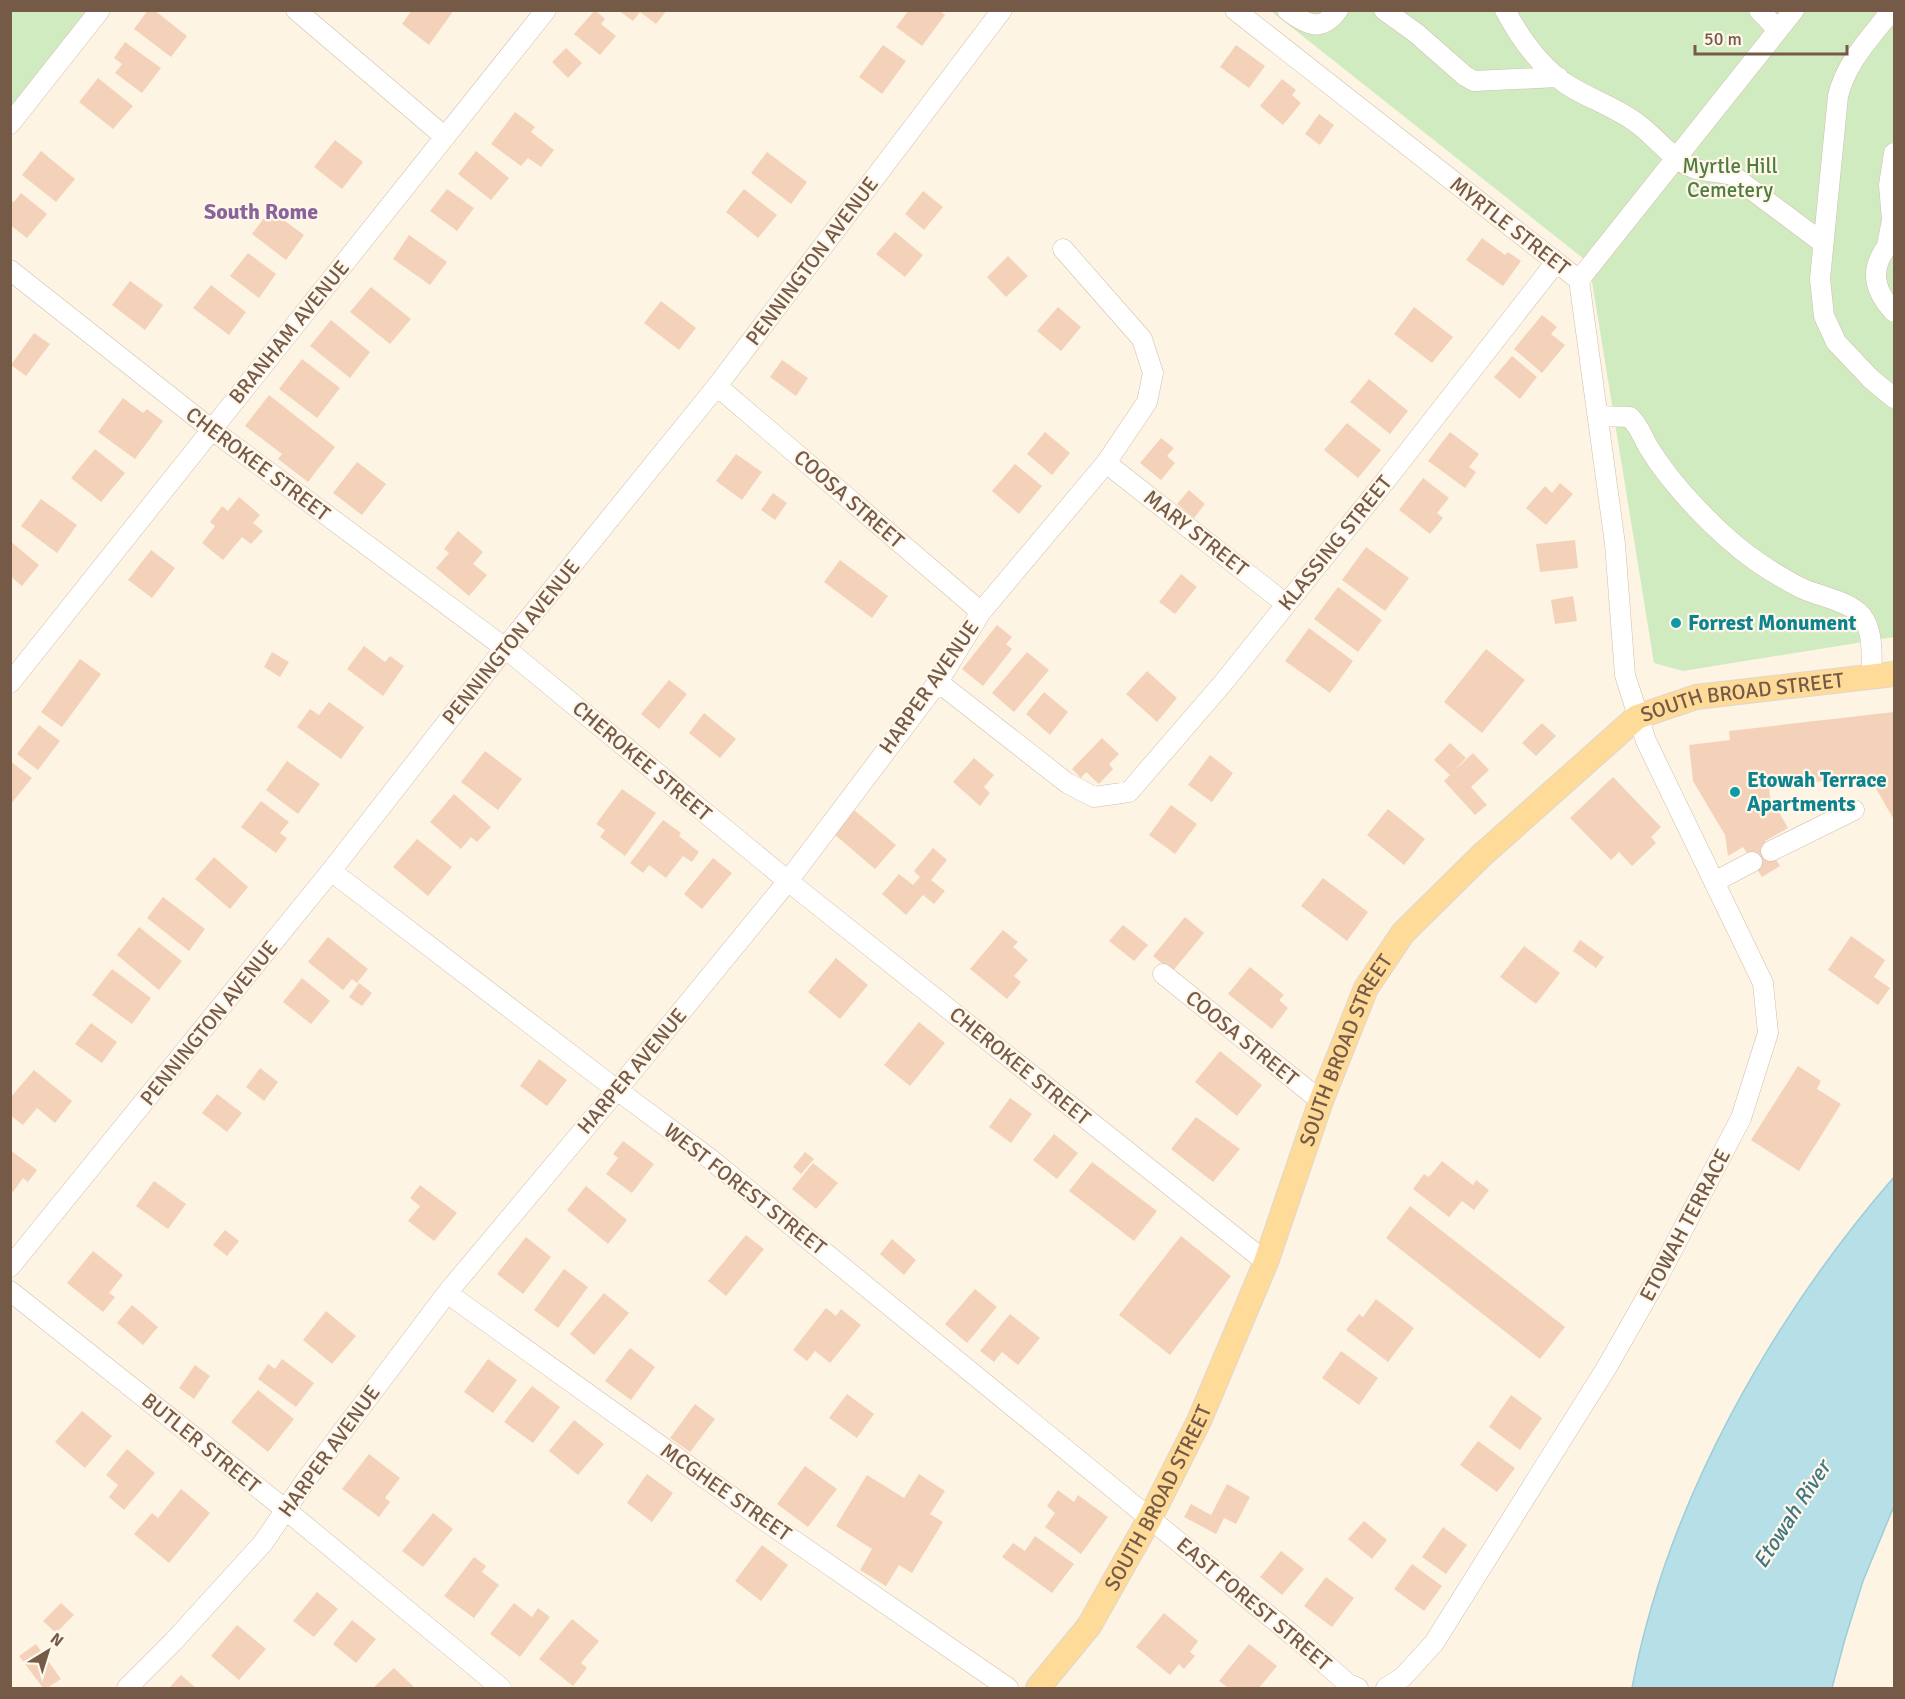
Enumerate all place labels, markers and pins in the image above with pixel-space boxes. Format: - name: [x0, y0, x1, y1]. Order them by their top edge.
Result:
- place label: Forrest Monument: [1688, 610, 1856, 636]
- marker: Forrest Monument: [1669, 616, 1683, 630]
- place label: Etowah Terrace Apartments: [1747, 767, 1887, 817]
- marker: Etowah Terrace Apartments: [1728, 785, 1742, 799]

